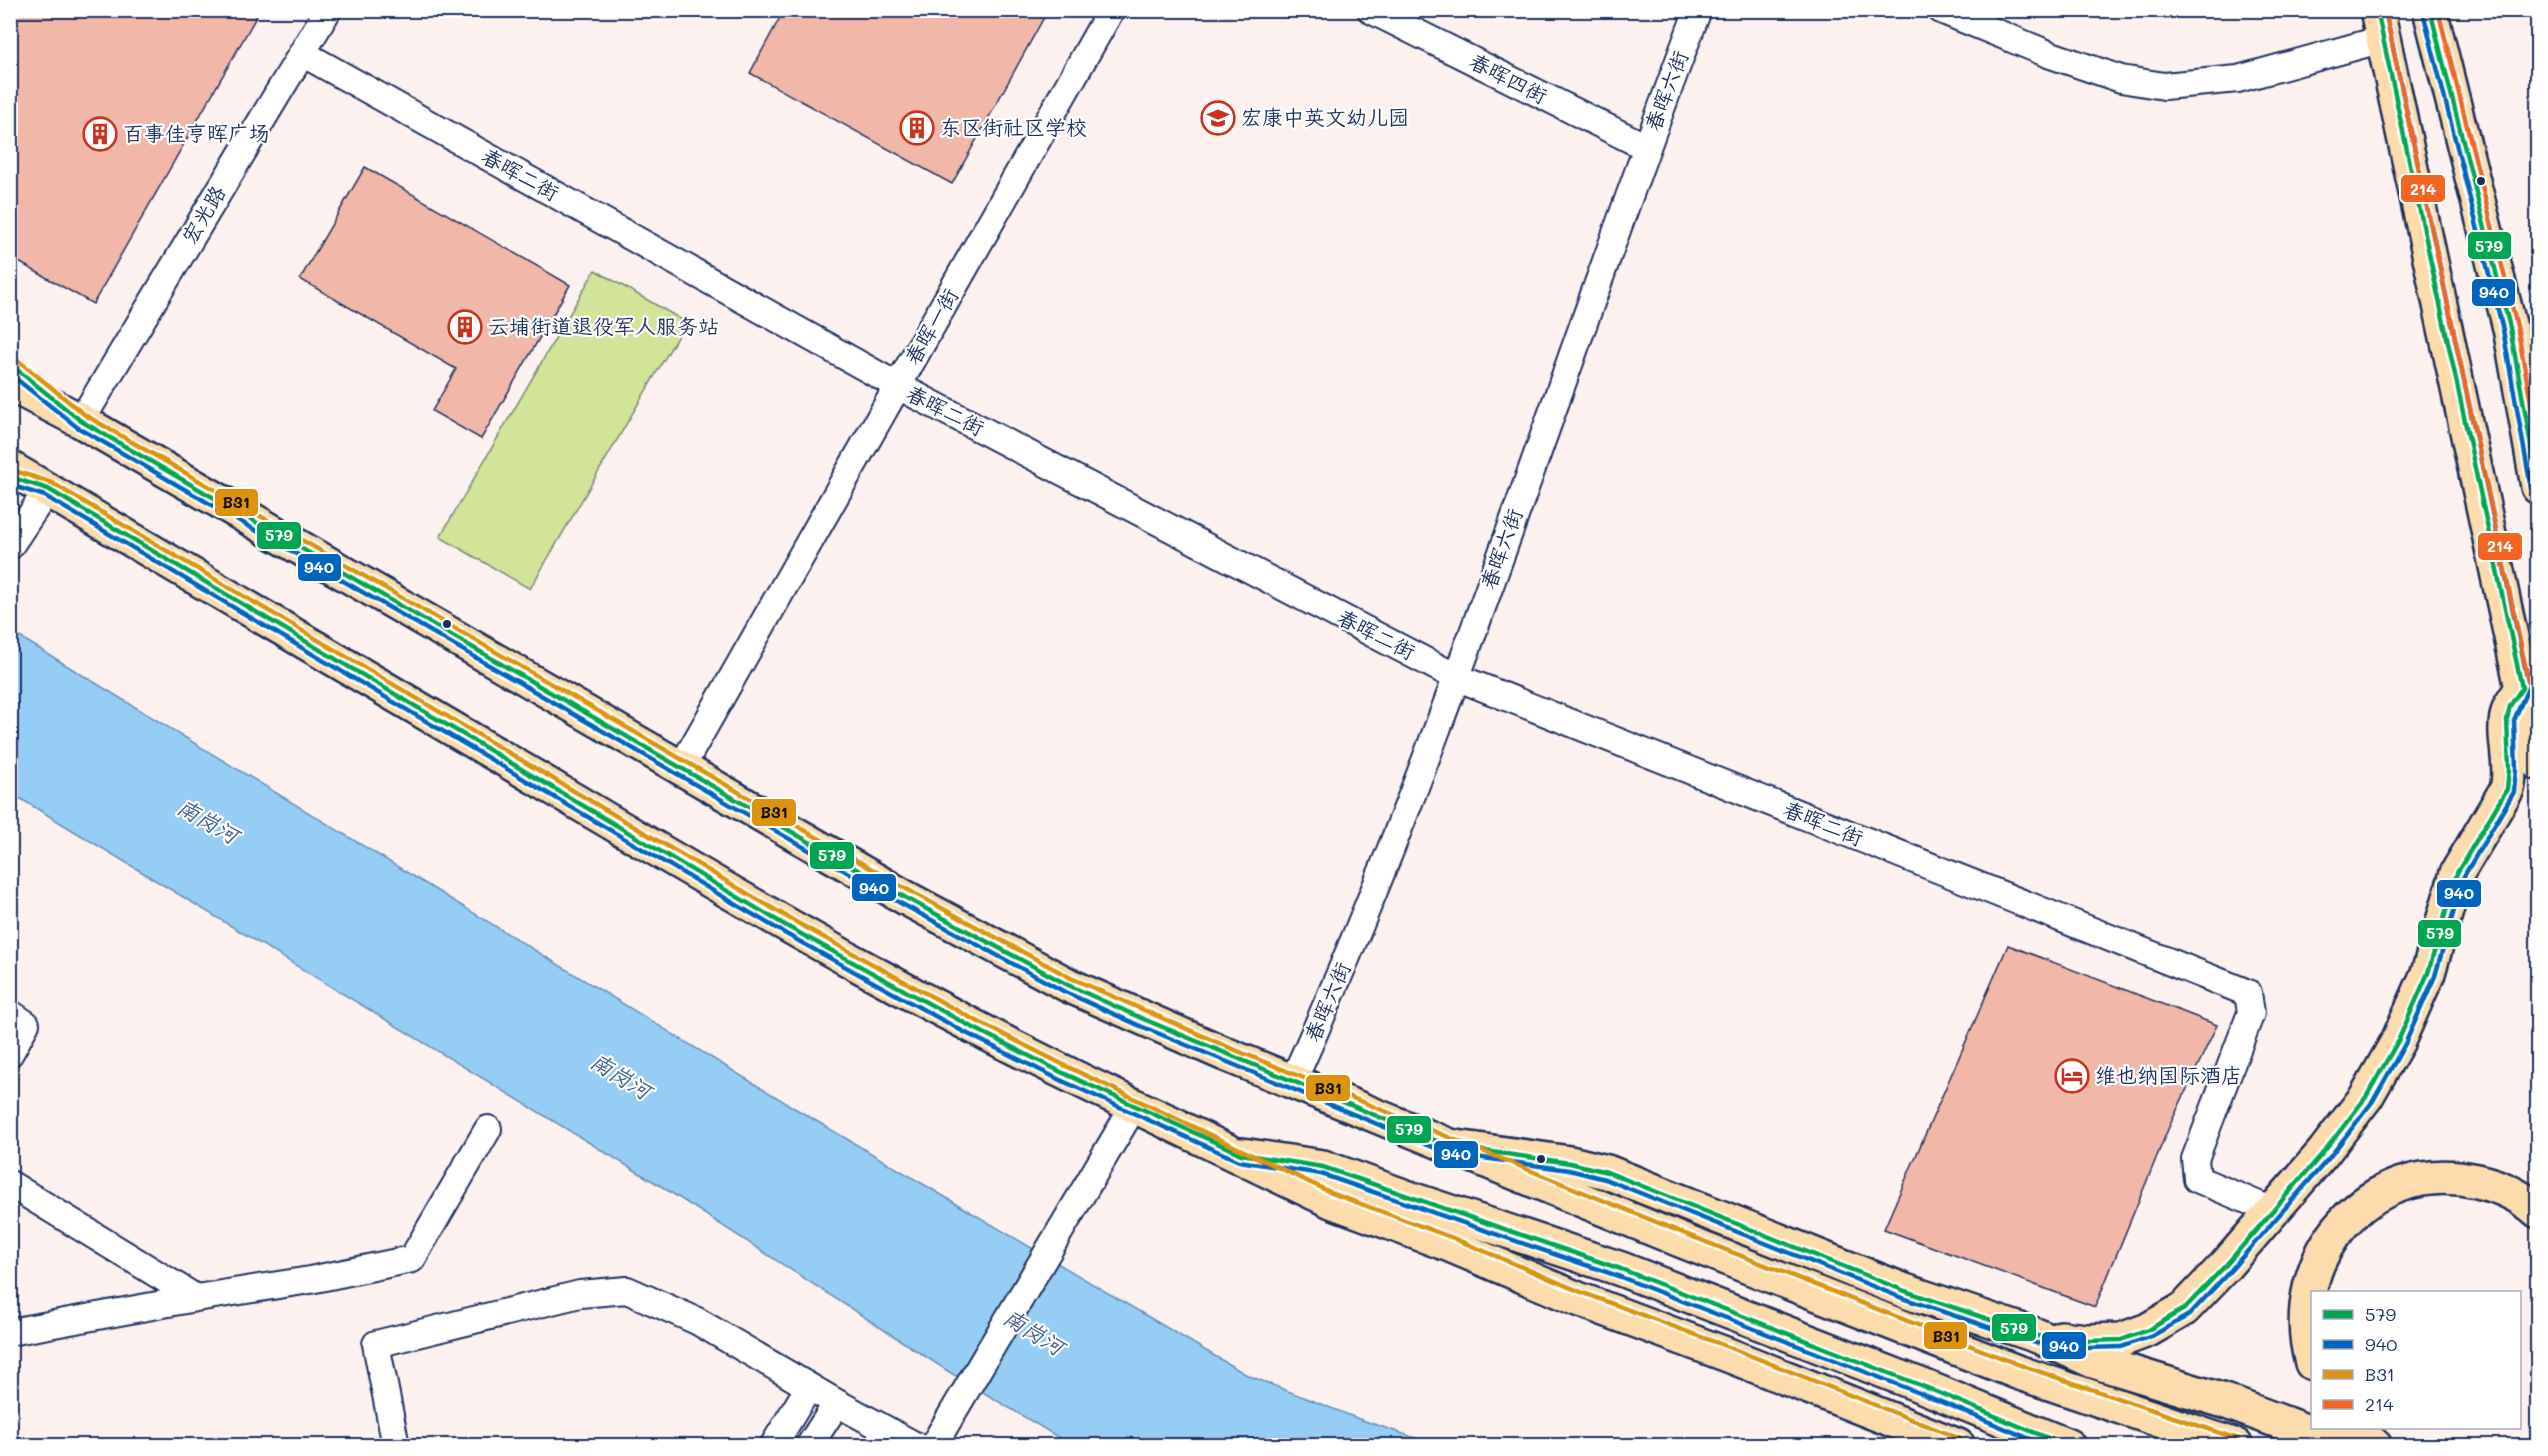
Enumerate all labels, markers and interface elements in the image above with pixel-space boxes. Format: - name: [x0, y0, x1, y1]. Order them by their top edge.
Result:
- street label: 春晖六街: [1638, 46, 1693, 135]
- street label: 春晖四街: [1465, 47, 1552, 109]
- school or university icon: 宏康中英文幼儿园: [1200, 100, 1236, 136]
- place label: 宏康中英文幼儿园: [1241, 103, 1409, 130]
- building icon: 东区街社区学校: [899, 110, 935, 146]
- place label: 东区街社区学校: [940, 113, 1087, 140]
- building icon: 百事佳亨晖广场: [82, 116, 118, 152]
- place label: 百事佳亨晖广场: [123, 119, 270, 146]
- street label: 春晖二街: [477, 142, 564, 206]
- line badge: 214: [2400, 174, 2446, 203]
- unlabelled marker: [2475, 175, 2487, 187]
- text: 214: [2410, 178, 2436, 199]
- street label: 宏光路: [175, 180, 231, 248]
- line badge: 579: [2467, 231, 2512, 260]
- text: 579: [2475, 235, 2503, 256]
- line badge: 940: [2471, 278, 2516, 307]
- text: 940: [2479, 281, 2509, 302]
- street label: 春晖一街: [898, 283, 963, 369]
- building icon: 云埔街道退役军人服务站: [447, 309, 483, 345]
- place label: 云埔街道退役军人服务站: [488, 312, 719, 339]
- street label: 春晖二街: [902, 379, 989, 441]
- line badge: B31: [214, 488, 259, 517]
- text: B31: [222, 491, 250, 512]
- street label: 春晖六街: [1474, 504, 1528, 593]
- line badge: 579: [256, 521, 302, 550]
- text: 579: [265, 524, 293, 545]
- line badge: 214: [2477, 532, 2523, 561]
- text: 214: [2487, 535, 2513, 556]
- line badge: 940: [297, 553, 342, 582]
- text: 940: [304, 556, 334, 577]
- street label: 春晖二街: [1333, 603, 1420, 665]
- unlabelled marker: [441, 618, 453, 630]
- water label: 南岗河: [172, 792, 247, 851]
- street label: 春晖二街: [1780, 794, 1868, 851]
- line badge: B31: [751, 798, 797, 827]
- text: B31: [760, 801, 788, 822]
- line badge: 579: [809, 841, 855, 870]
- text: 579: [818, 844, 846, 865]
- line badge: 940: [851, 873, 897, 902]
- text: 940: [859, 877, 889, 898]
- line badge: 940: [2436, 879, 2482, 908]
- text: 940: [2444, 882, 2474, 903]
- line badge: 579: [2417, 919, 2462, 948]
- text: 579: [2426, 922, 2454, 943]
- street label: 春晖六街: [1298, 957, 1355, 1045]
- water label: 南岗河: [586, 1046, 659, 1107]
- hotel icon: 维也纳国际酒店: [2054, 1058, 2090, 1094]
- place label: 维也纳国际酒店: [2095, 1061, 2242, 1088]
- line badge: B31: [1305, 1074, 1351, 1102]
- text: B31: [1314, 1077, 1342, 1098]
- line badge: 579: [1386, 1115, 1432, 1144]
- text: 579: [1395, 1118, 1423, 1139]
- line badge: 940: [1433, 1140, 1479, 1169]
- text: 940: [1441, 1143, 1471, 1164]
- unlabelled marker: [1535, 1153, 1547, 1165]
- legend: [2311, 1291, 2521, 1429]
- water label: 南岗河: [999, 1302, 1072, 1363]
- text: 579: [2365, 1302, 2397, 1326]
- line badge: 579: [1991, 1313, 2037, 1342]
- text: 579: [2000, 1317, 2028, 1338]
- line badge: B31: [1923, 1321, 1968, 1350]
- text: B31: [1932, 1325, 1960, 1346]
- line badge: 940: [2041, 1331, 2087, 1360]
- text: 940: [2365, 1332, 2397, 1356]
- text: 940: [2049, 1335, 2079, 1356]
- text: B31: [2365, 1362, 2395, 1386]
- text: 214: [2365, 1392, 2394, 1416]

